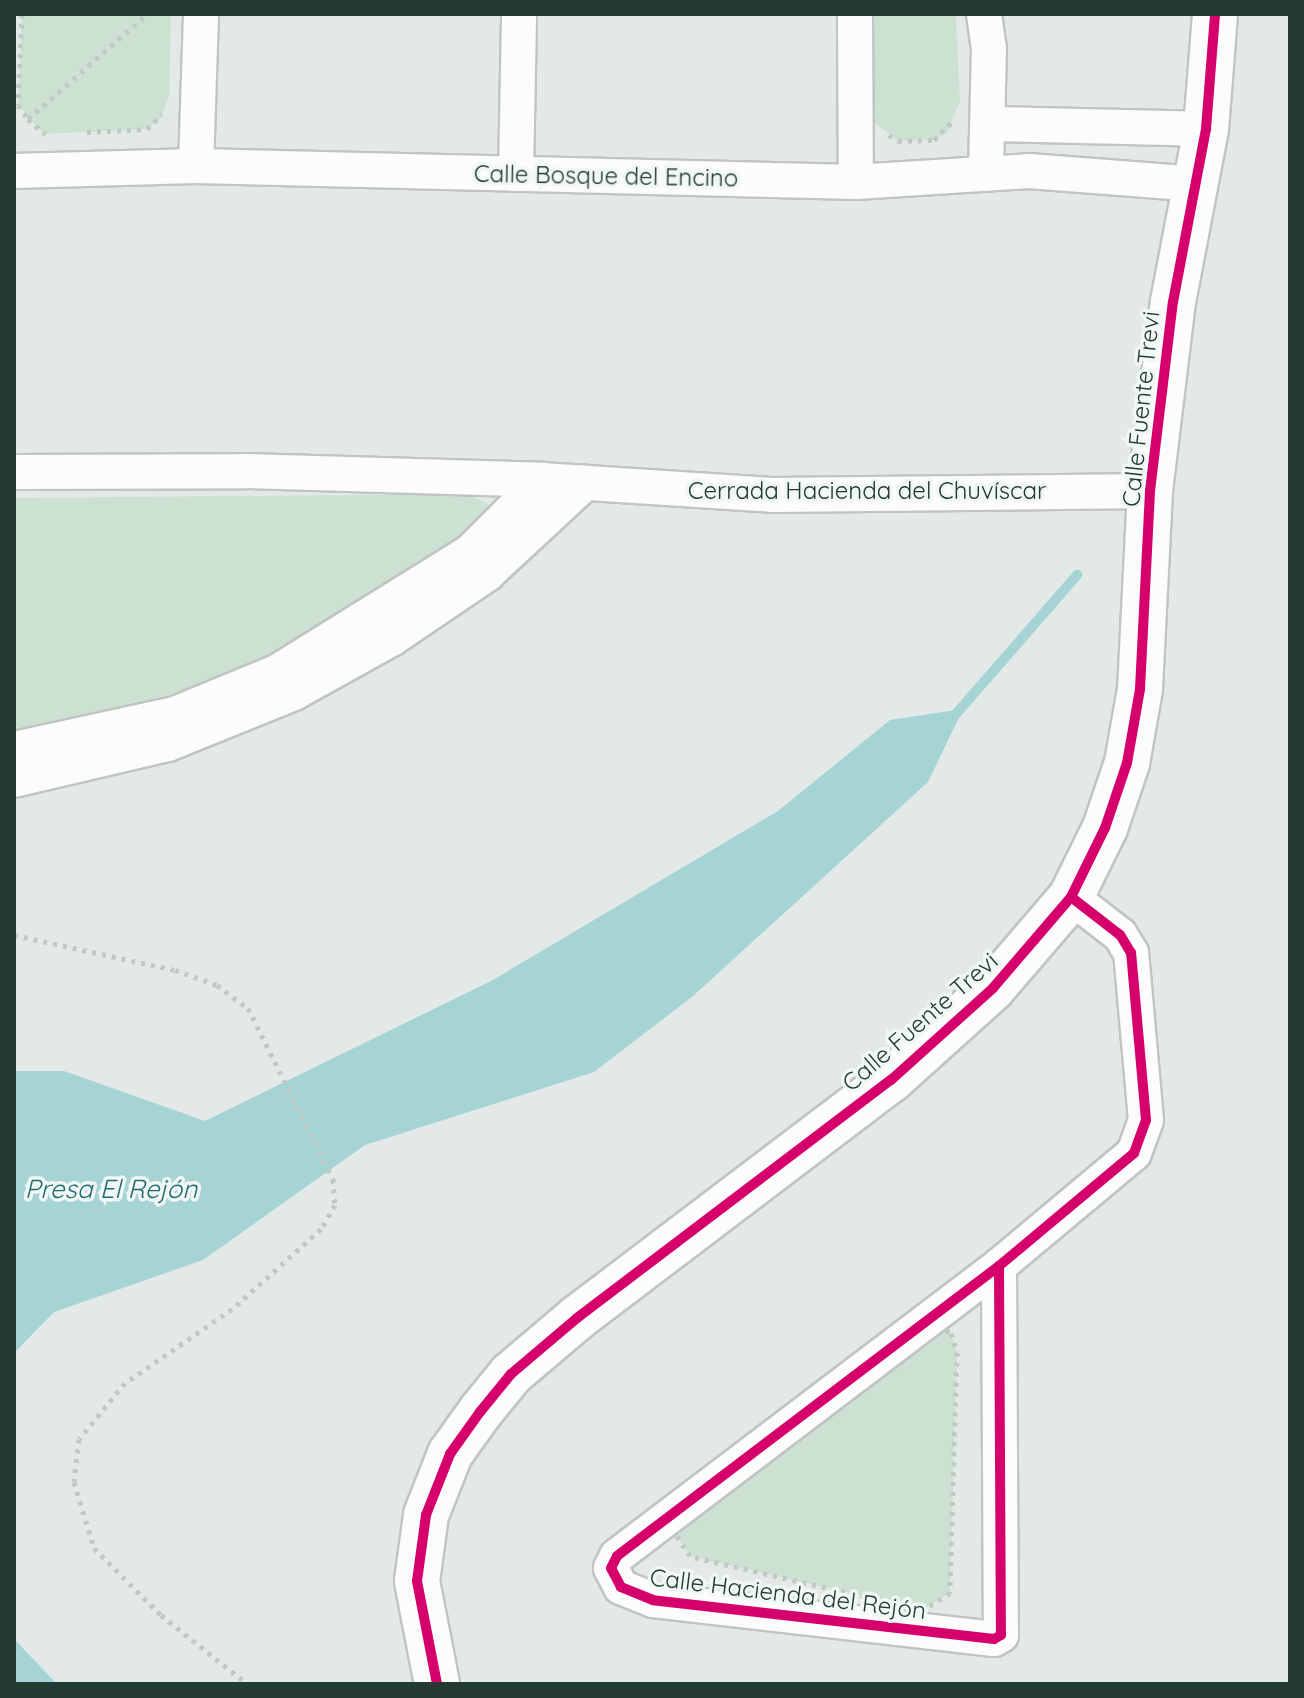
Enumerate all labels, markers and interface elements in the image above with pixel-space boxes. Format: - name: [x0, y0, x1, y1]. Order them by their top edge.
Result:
- street label: Calle Bosque del Encino: [474, 159, 738, 193]
- street label: Calle Fuente Trevi: [1116, 310, 1166, 508]
- street label: Cerrada Hacienda del Chuvíscar: [688, 477, 1046, 505]
- street label: Calle Fuente Trevi: [836, 947, 1004, 1097]
- water label: Presa El Rejón: [25, 1173, 197, 1205]
- street label: Calle Hacienda del Rejón: [648, 1563, 928, 1625]

